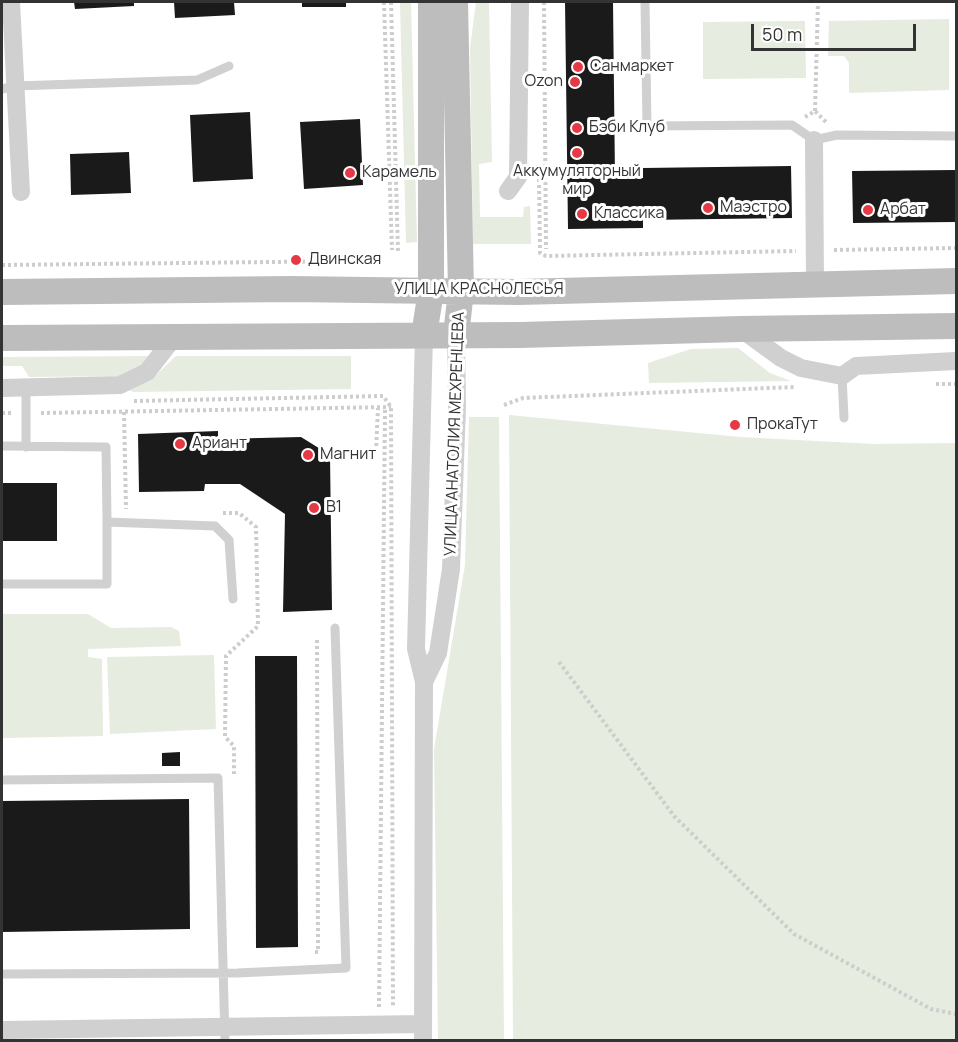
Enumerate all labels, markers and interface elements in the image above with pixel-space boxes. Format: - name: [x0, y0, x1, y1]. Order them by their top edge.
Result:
- scale bar: [754, 12, 919, 50]
- text: 50 m: [762, 22, 802, 46]
- place label: Санмаркет: [590, 57, 674, 77]
- marker: Санмаркет: [571, 60, 585, 74]
- place label: Ozon: [525, 72, 563, 92]
- marker: Ozon: [568, 75, 582, 89]
- place label: Бэби Клуб: [589, 118, 665, 138]
- marker: Бэби Клуб: [570, 121, 584, 135]
- marker: Аккумуляторный мир: [570, 146, 584, 160]
- place label: Аккумуляторный мир: [513, 162, 641, 200]
- place label: Карамель: [362, 163, 437, 183]
- marker: Карамель: [343, 166, 357, 180]
- place label: Маэстро: [720, 198, 787, 218]
- place label: Арбат: [880, 200, 926, 220]
- marker: Маэстро: [701, 201, 715, 215]
- marker: Арбат: [861, 203, 875, 217]
- place label: Классика: [594, 204, 664, 224]
- marker: Классика: [575, 207, 589, 221]
- place label: Двинская: [308, 250, 381, 270]
- marker: Двинская: [289, 253, 303, 267]
- street label: УЛИЦА КРАСНОЛЕСЬЯ: [394, 280, 564, 300]
- street label: УЛИЦА АНАТОЛИЯ МЕХРЕНЦЕВА: [441, 311, 469, 557]
- place label: ПрокаТут: [747, 415, 818, 435]
- marker: ПрокаТут: [728, 418, 742, 432]
- place label: Ариант: [192, 434, 247, 454]
- marker: Ариант: [173, 437, 187, 451]
- place label: Магнит: [320, 445, 376, 465]
- marker: Магнит: [301, 448, 315, 462]
- place label: B1: [326, 498, 342, 518]
- marker: B1: [307, 501, 321, 515]

